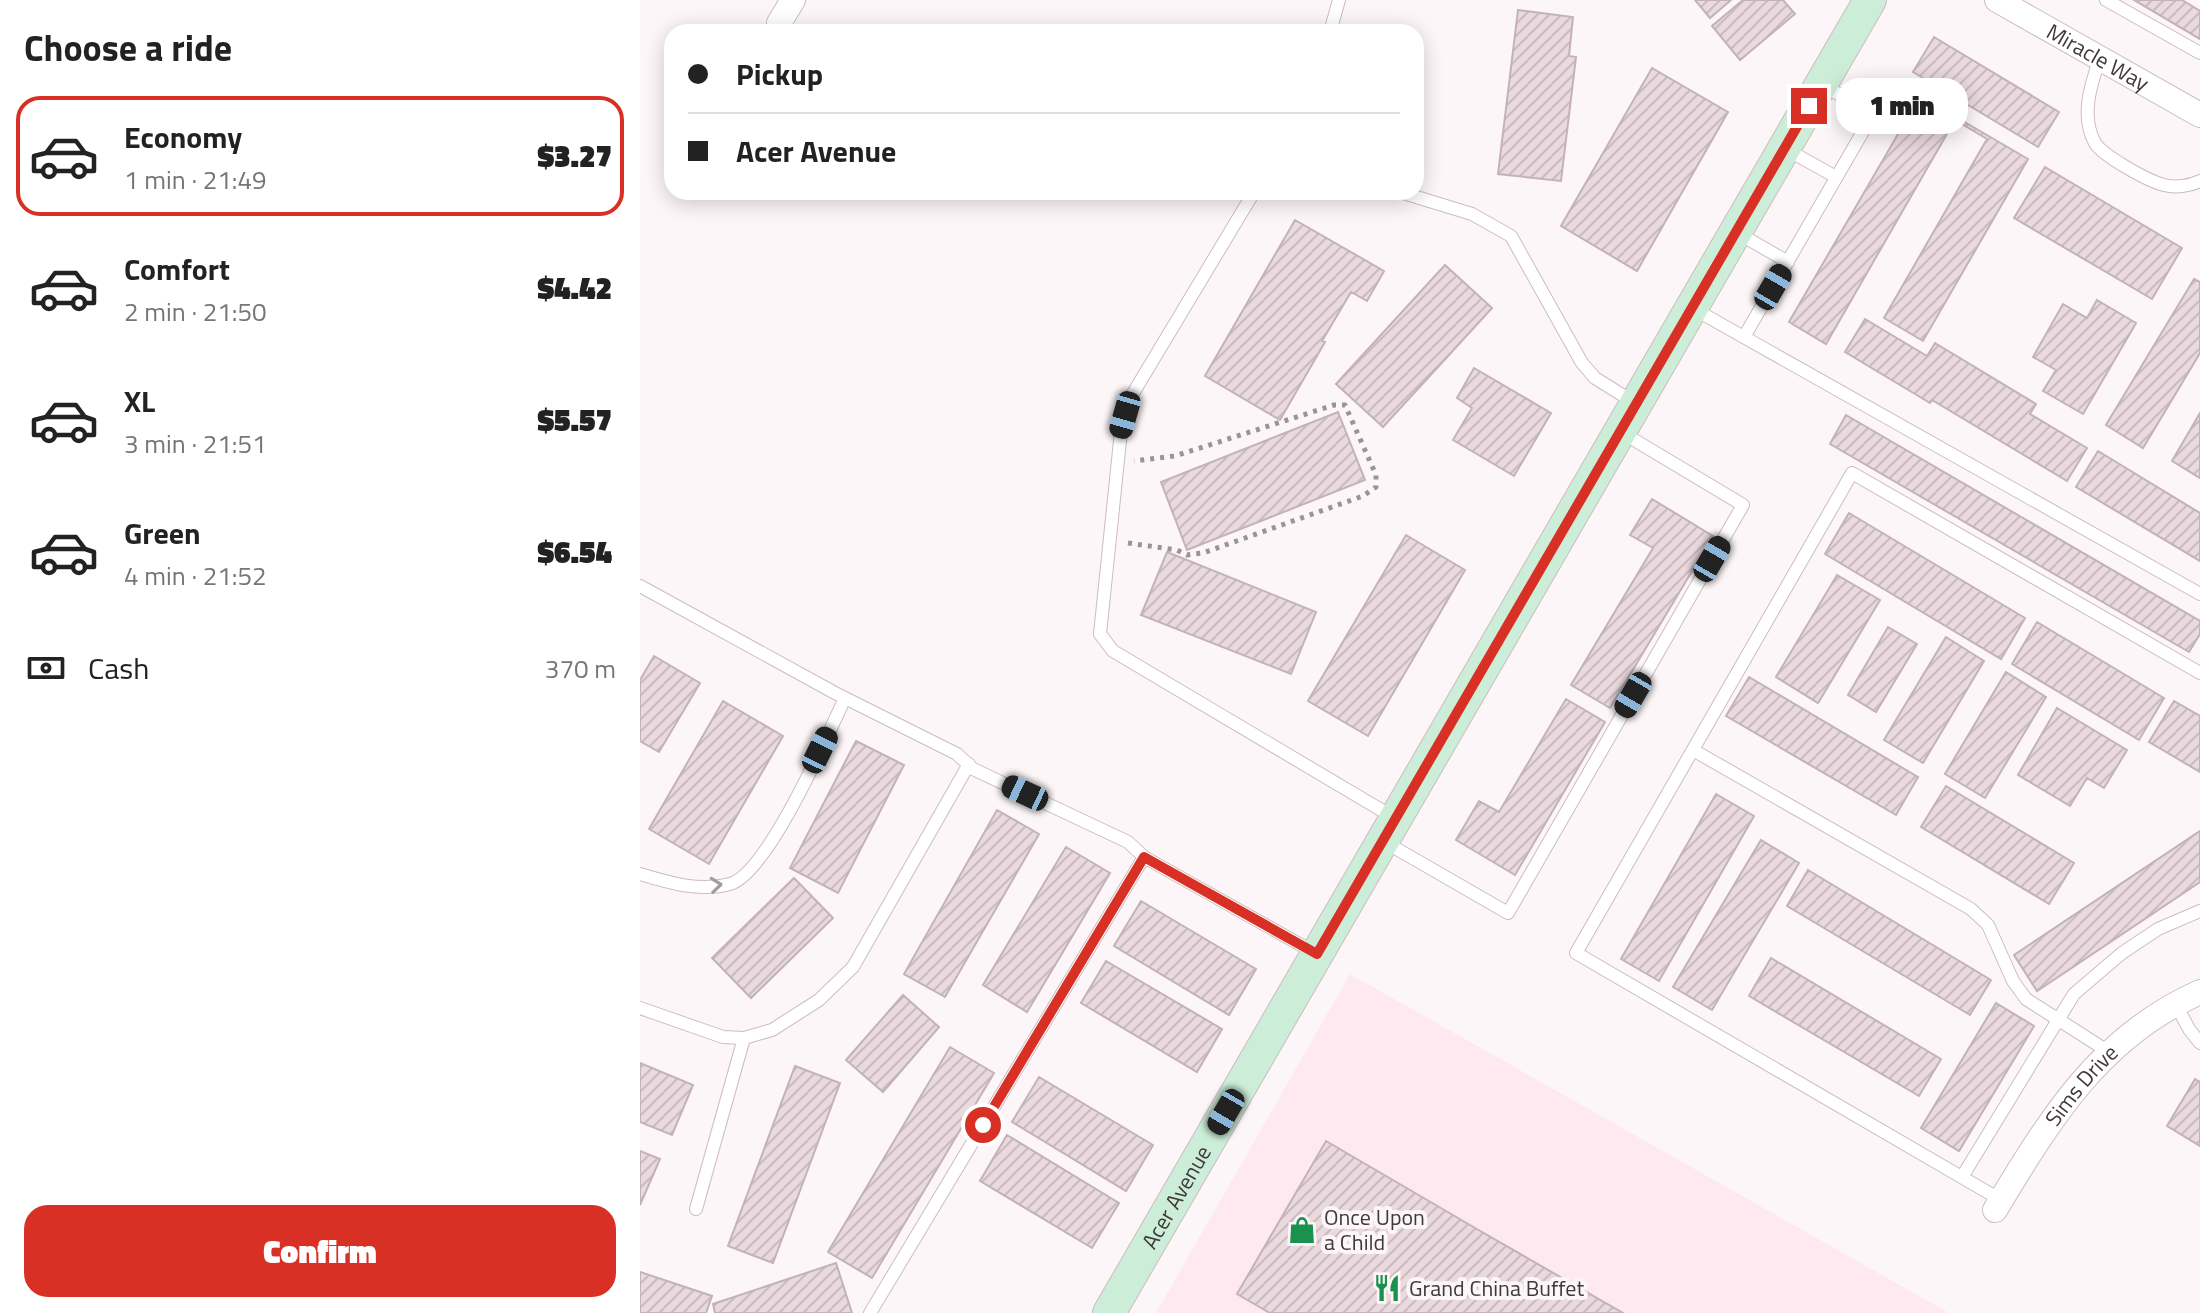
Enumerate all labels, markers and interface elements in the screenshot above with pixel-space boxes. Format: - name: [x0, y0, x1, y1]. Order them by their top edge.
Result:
- street label: Miracle Way: [2040, 14, 2156, 100]
- text: Choose a ride: [24, 20, 232, 75]
- text: Pickup: [736, 51, 823, 97]
- callout: 1 min: [1837, 78, 1969, 134]
- text: 1 min: [1870, 86, 1934, 125]
- route end: [1791, 88, 1827, 124]
- text: Economy: [124, 114, 242, 160]
- icon: car: [28, 120, 100, 192]
- text: Acer Avenue: [736, 128, 896, 174]
- text: $3.27: [538, 133, 612, 179]
- text: 1 min · 21:49: [124, 160, 267, 199]
- text: Comfort: [124, 246, 230, 292]
- icon: car: [28, 252, 100, 324]
- car: [1751, 260, 1795, 314]
- text: $4.42: [538, 265, 612, 311]
- text: 2 min · 21:50: [124, 292, 267, 331]
- text: XL: [124, 378, 155, 424]
- icon: car: [28, 384, 100, 456]
- car: [1107, 389, 1143, 441]
- text: $5.57: [538, 397, 612, 443]
- text: 3 min · 21:51: [124, 424, 267, 463]
- text: Green: [124, 510, 201, 556]
- icon: car: [28, 516, 100, 588]
- text: $6.54: [538, 529, 612, 575]
- car: [1690, 532, 1734, 586]
- text: 4 min · 21:52: [124, 556, 267, 595]
- text: Cash: [88, 645, 149, 691]
- icon: cash: [24, 646, 68, 690]
- text: 370 m: [545, 649, 616, 688]
- car: [1611, 668, 1655, 722]
- car: [799, 723, 841, 777]
- car: [998, 772, 1052, 814]
- one-way arrow: [710, 877, 723, 894]
- street label: Sims Drive: [2036, 1036, 2126, 1133]
- car: [1204, 1085, 1248, 1139]
- route start: [965, 1107, 1001, 1143]
- street label: Acer Avenue: [1133, 1139, 1220, 1255]
- place label: Once Upon a Child: [1324, 1200, 1425, 1259]
- button: Confirm: [24, 1205, 616, 1297]
- shop icon: Once Upon a Child: [1287, 1215, 1317, 1245]
- place label: Grand China Buffet: [1409, 1271, 1584, 1305]
- restaurant icon: Grand China Buffet: [1372, 1273, 1402, 1303]

